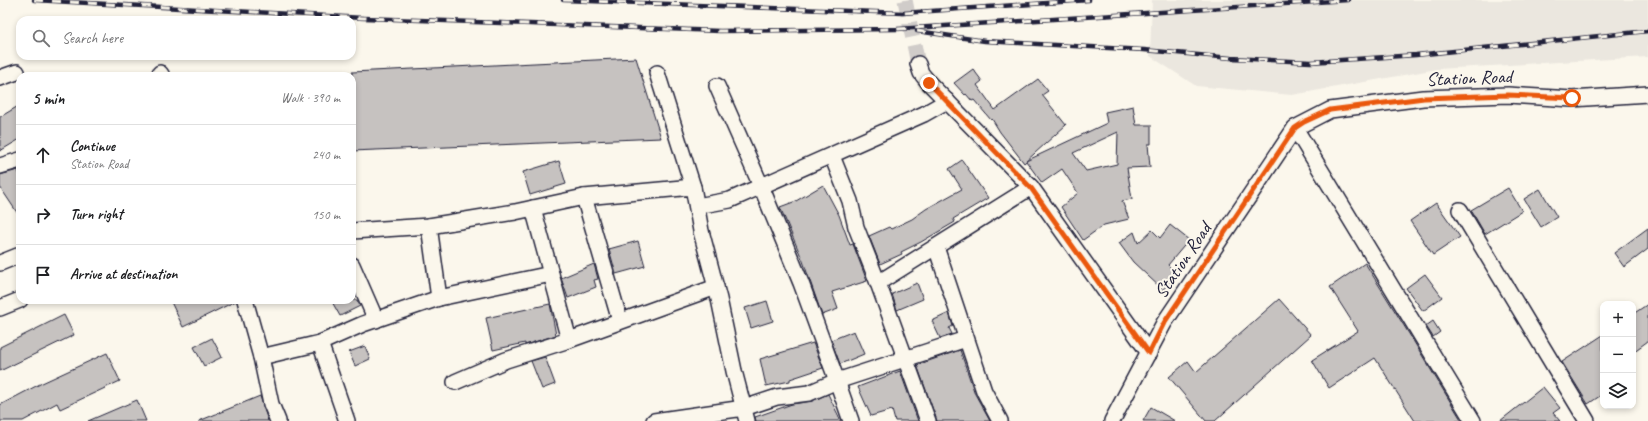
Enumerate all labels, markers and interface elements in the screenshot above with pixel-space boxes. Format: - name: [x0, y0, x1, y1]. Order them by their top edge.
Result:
- search box: [16, 16, 356, 60]
- icon: search: [30, 27, 52, 49]
- text: Search here: [62, 29, 123, 48]
- street label: Station Road: [1426, 64, 1516, 91]
- route end: [920, 74, 938, 92]
- text: 5 min: [32, 88, 64, 109]
- route start: [1563, 89, 1581, 107]
- text: Walk · 390 m: [281, 90, 340, 106]
- text: Continue: [70, 137, 115, 156]
- icon: ahead: [32, 144, 54, 166]
- text: 240 m: [312, 147, 340, 163]
- text: Station Road: [70, 156, 129, 172]
- icon: right: [32, 204, 54, 226]
- text: Turn right: [70, 205, 123, 224]
- text: 150 m: [312, 207, 340, 223]
- street label: Station Road: [1149, 215, 1219, 303]
- icon: arrive: [32, 264, 54, 286]
- text: Arrive at destination: [70, 265, 177, 284]
- map controls: [1600, 301, 1636, 409]
- button: +: [1600, 301, 1636, 337]
- button: −: [1600, 337, 1636, 373]
- button: layers: [1600, 373, 1636, 409]

